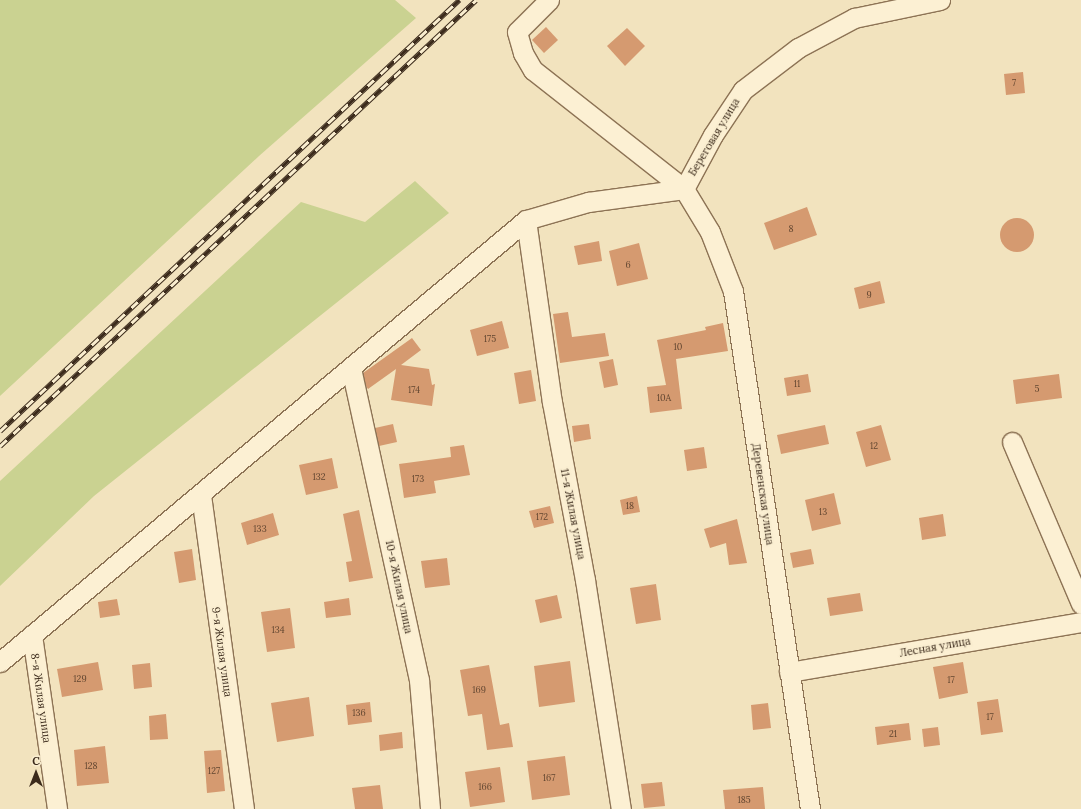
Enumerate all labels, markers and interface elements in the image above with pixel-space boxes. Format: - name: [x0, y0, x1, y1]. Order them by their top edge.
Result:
- house number: 7: [1012, 78, 1016, 88]
- street label: Береговая улица: [686, 96, 742, 178]
- house number: 8: [788, 224, 794, 234]
- house number: 6: [625, 260, 631, 270]
- house number: 9: [866, 290, 872, 300]
- house number: 175: [484, 334, 496, 344]
- house number: 10: [674, 342, 682, 352]
- house number: 11: [794, 379, 800, 389]
- house number: 5: [1035, 384, 1039, 394]
- house number: 174: [408, 385, 420, 395]
- house number: 10А: [657, 393, 671, 403]
- house number: 12: [870, 441, 878, 451]
- street label: Деревенская улица: [749, 442, 777, 546]
- street label: 11-я Жилая улица: [558, 467, 588, 561]
- house number: 132: [312, 472, 326, 482]
- house number: 173: [412, 474, 424, 484]
- house number: 18: [626, 501, 634, 511]
- house number: 13: [819, 507, 827, 517]
- house number: 172: [536, 512, 548, 522]
- house number: 133: [253, 524, 267, 534]
- street label: 10-я Жилая улица: [383, 539, 415, 635]
- street label: 9-я Жилая улица: [209, 606, 235, 698]
- house number: 134: [271, 625, 285, 635]
- street label: Лесная улица: [898, 634, 972, 660]
- street label: 8-я Жилая улица: [28, 652, 54, 744]
- house number: 129: [73, 674, 87, 684]
- house number: 17: [947, 675, 955, 685]
- house number: 169: [472, 685, 486, 695]
- house number: 136: [352, 708, 366, 718]
- house number: 17: [986, 712, 994, 722]
- house number: 21: [889, 729, 897, 739]
- north arrow: [16, 753, 56, 793]
- text: С: [32, 754, 40, 768]
- house number: 128: [84, 761, 98, 771]
- house number: 127: [208, 766, 220, 776]
- house number: 167: [543, 773, 555, 783]
- house number: 166: [478, 782, 492, 792]
- house number: 185: [737, 795, 751, 805]

